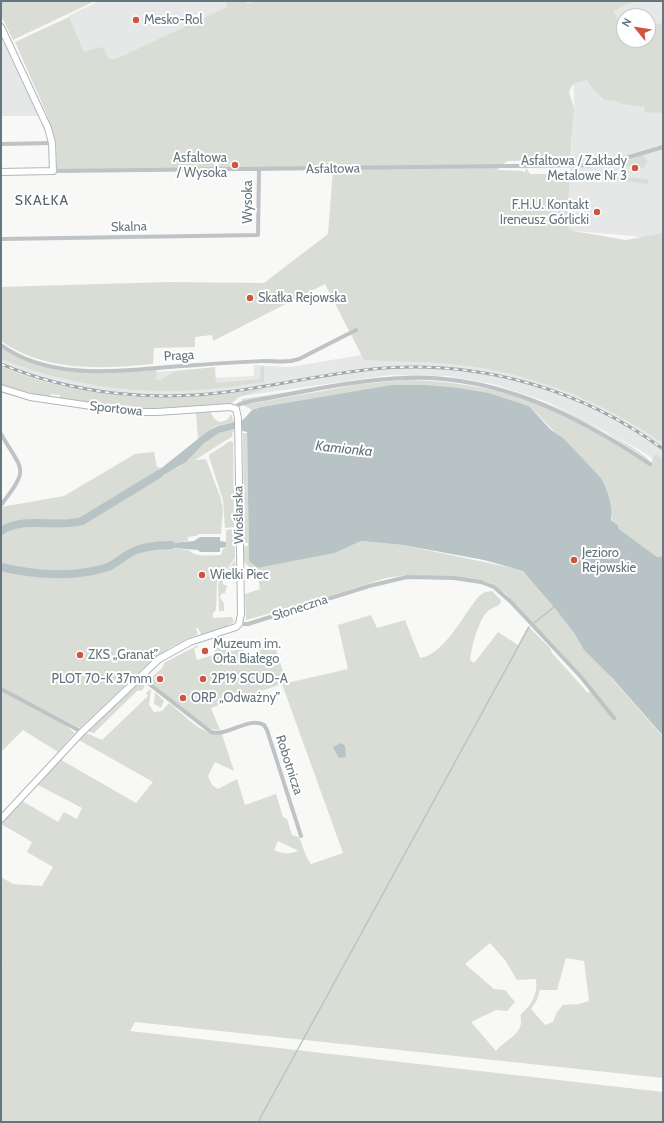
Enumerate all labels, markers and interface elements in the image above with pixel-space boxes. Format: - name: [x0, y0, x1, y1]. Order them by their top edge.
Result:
- north arrow: [616, 8, 656, 48]
- place label: Mesko-Rol: [144, 12, 202, 28]
- marker: Mesko-Rol: [131, 15, 141, 25]
- text: N: [618, 16, 634, 29]
- place label: Asfaltowa / Wysoka: [173, 150, 227, 181]
- place label: Asfaltowa / Zakłady Metalowe Nr 3: [521, 153, 627, 184]
- marker: Asfaltowa / Wysoka: [230, 160, 240, 170]
- street label: Asfaltowa: [306, 161, 360, 177]
- marker: Asfaltowa / Zakłady Metalowe Nr 3: [630, 163, 640, 173]
- street label: Wysoka: [240, 180, 256, 224]
- district label: SKAŁKA: [15, 193, 69, 209]
- place label: F.H.U. Kontakt Ireneusz Górlicki: [500, 197, 589, 228]
- marker: F.H.U. Kontakt Ireneusz Górlicki: [592, 207, 602, 217]
- street label: Skalna: [111, 219, 147, 235]
- place label: Skałka Rejowska: [258, 290, 346, 306]
- marker: Skałka Rejowska: [245, 293, 255, 303]
- street label: Praga: [163, 347, 195, 365]
- street label: Sportowa: [89, 398, 143, 420]
- water label: Kamionka: [315, 438, 373, 460]
- street label: Wioślarska: [231, 486, 247, 544]
- place label: Jezioro Rejowskie: [582, 545, 636, 576]
- marker: Jezioro Rejowskie: [569, 555, 579, 565]
- place label: Wielki Piec: [210, 567, 269, 583]
- marker: Wielki Piec: [197, 570, 207, 580]
- street label: Słoneczna: [270, 592, 330, 624]
- place label: Muzeum im. Orła Białego: [213, 636, 281, 667]
- marker: Muzeum im. Orła Białego: [200, 646, 210, 656]
- place label: ZKS „Granat”: [88, 647, 158, 663]
- marker: ZKS „Granat”: [75, 650, 85, 660]
- place label: PLOT 70-K 37mm: [51, 671, 152, 687]
- place label: 2P19 SCUD-A: [211, 671, 288, 687]
- marker: PLOT 70-K 37mm: [155, 674, 165, 684]
- marker: 2P19 SCUD-A: [198, 674, 208, 684]
- place label: ORP „Odważny”: [191, 690, 280, 706]
- marker: ORP „Odważny”: [178, 693, 188, 703]
- street label: Robotnicza: [272, 733, 306, 797]

